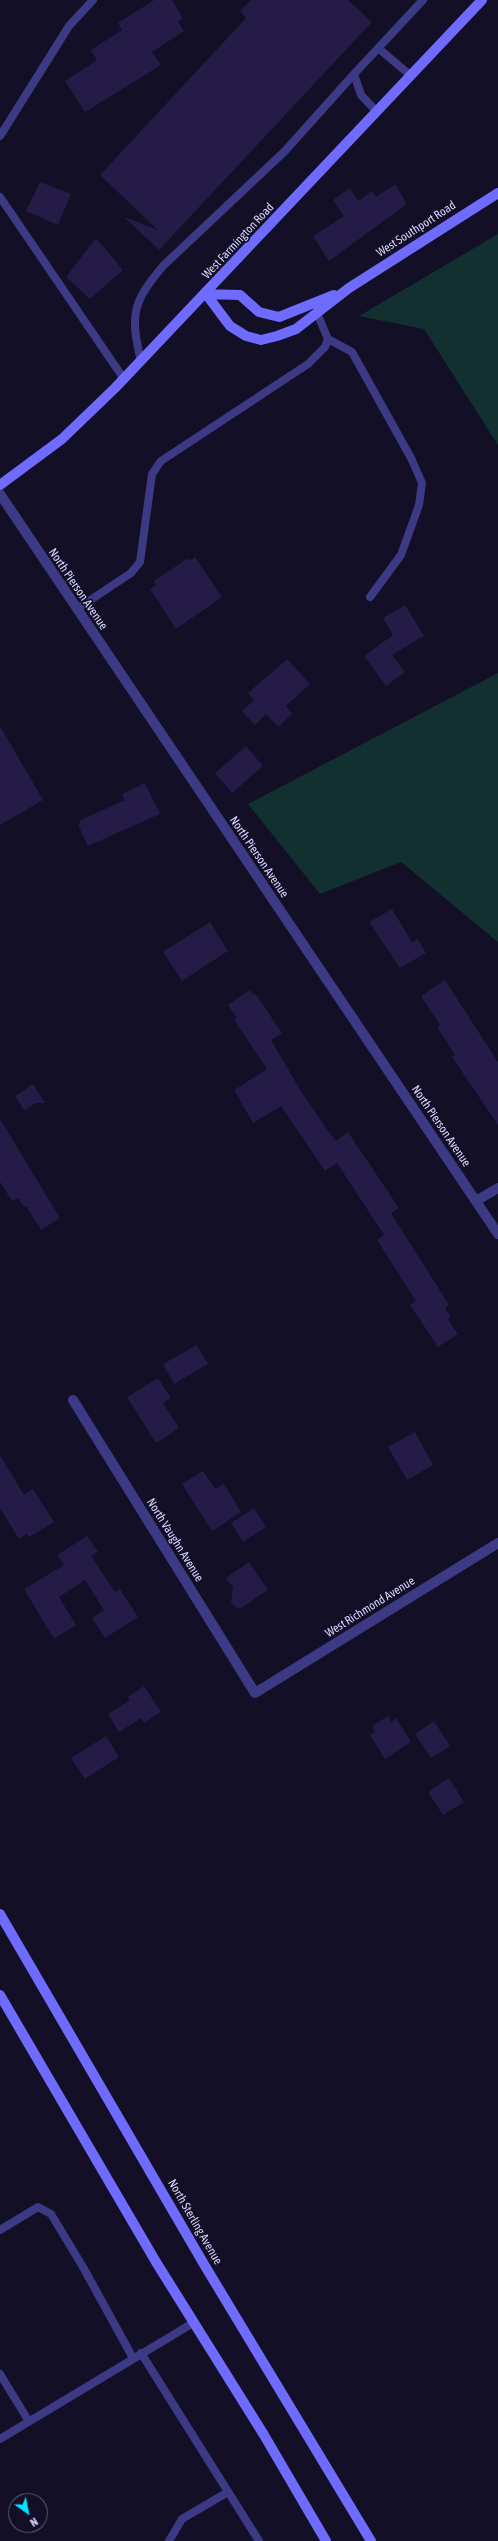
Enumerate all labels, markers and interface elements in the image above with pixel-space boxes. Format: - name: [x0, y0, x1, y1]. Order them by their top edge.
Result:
- street label: West Southport Road: [374, 198, 458, 260]
- street label: West Farmington Road: [199, 200, 277, 282]
- street label: North Pierson Avenue: [45, 546, 111, 632]
- street label: North Pierson Avenue: [226, 814, 292, 900]
- street label: North Pierson Avenue: [408, 1083, 474, 1169]
- street label: North Vaughn Avenue: [144, 1496, 206, 1584]
- street label: West Richmond Avenue: [323, 1574, 417, 1640]
- street label: North Sterling Avenue: [165, 2177, 225, 2267]
- north arrow: [8, 2493, 48, 2533]
- text: N: [28, 2515, 40, 2529]

